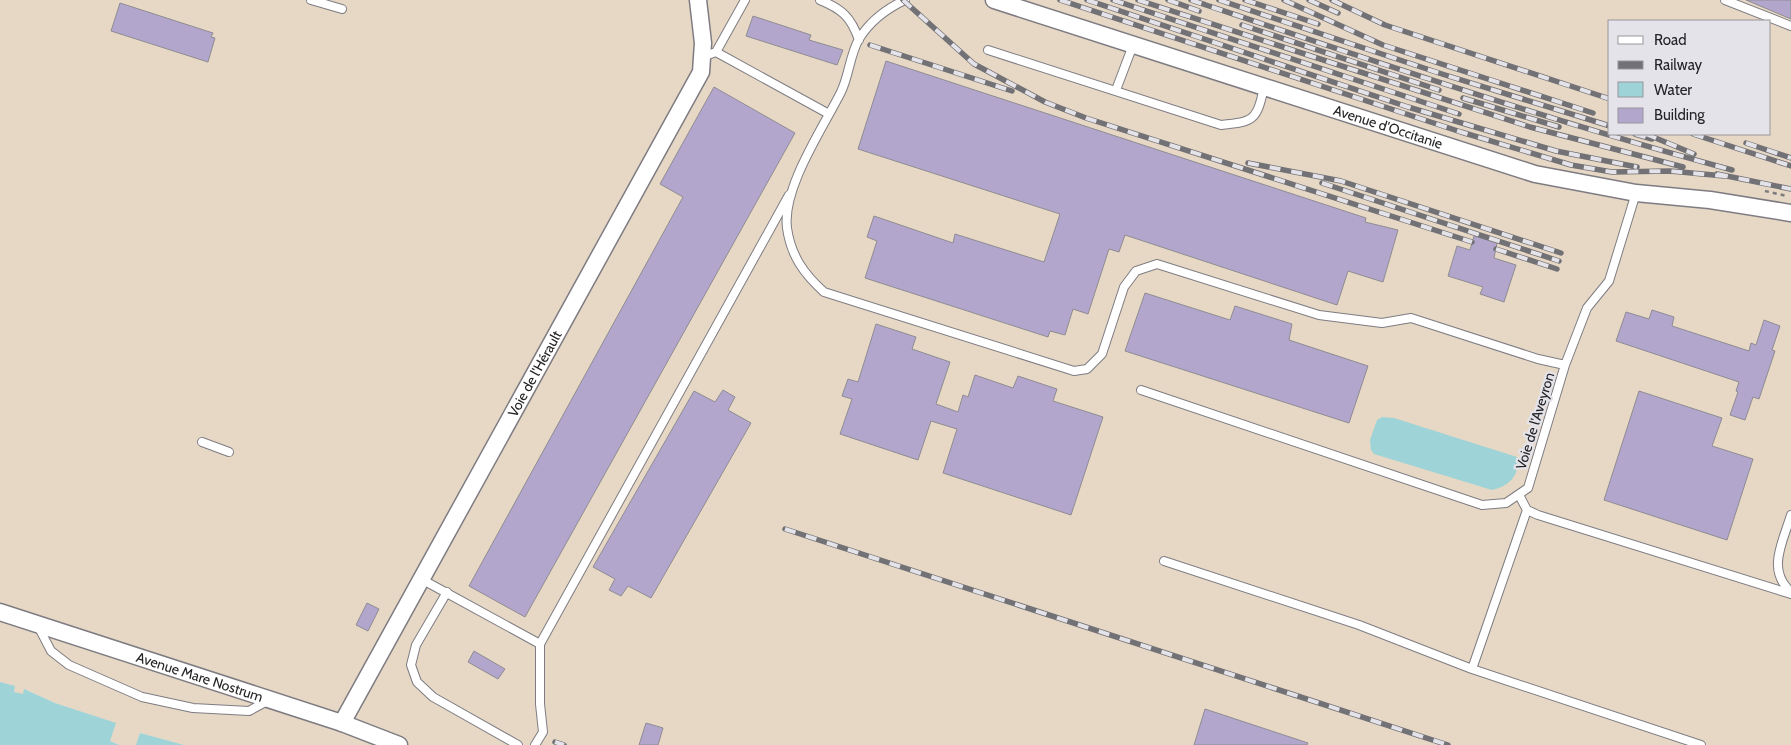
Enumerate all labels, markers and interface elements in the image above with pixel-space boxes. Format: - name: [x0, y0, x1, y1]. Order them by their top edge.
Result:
- legend: [1608, 20, 1771, 135]
- text: Road: [1654, 31, 1687, 49]
- text: Railway: [1654, 56, 1703, 74]
- text: Water: [1654, 81, 1692, 99]
- street label: Avenue d'Occitanie: [1331, 101, 1445, 153]
- text: Building: [1654, 106, 1705, 124]
- street label: Voie de l'Hérault: [504, 327, 566, 420]
- street label: Voie de l'Aveyron: [1512, 370, 1558, 472]
- street label: Avenue Mare Nostrum: [134, 648, 265, 706]

